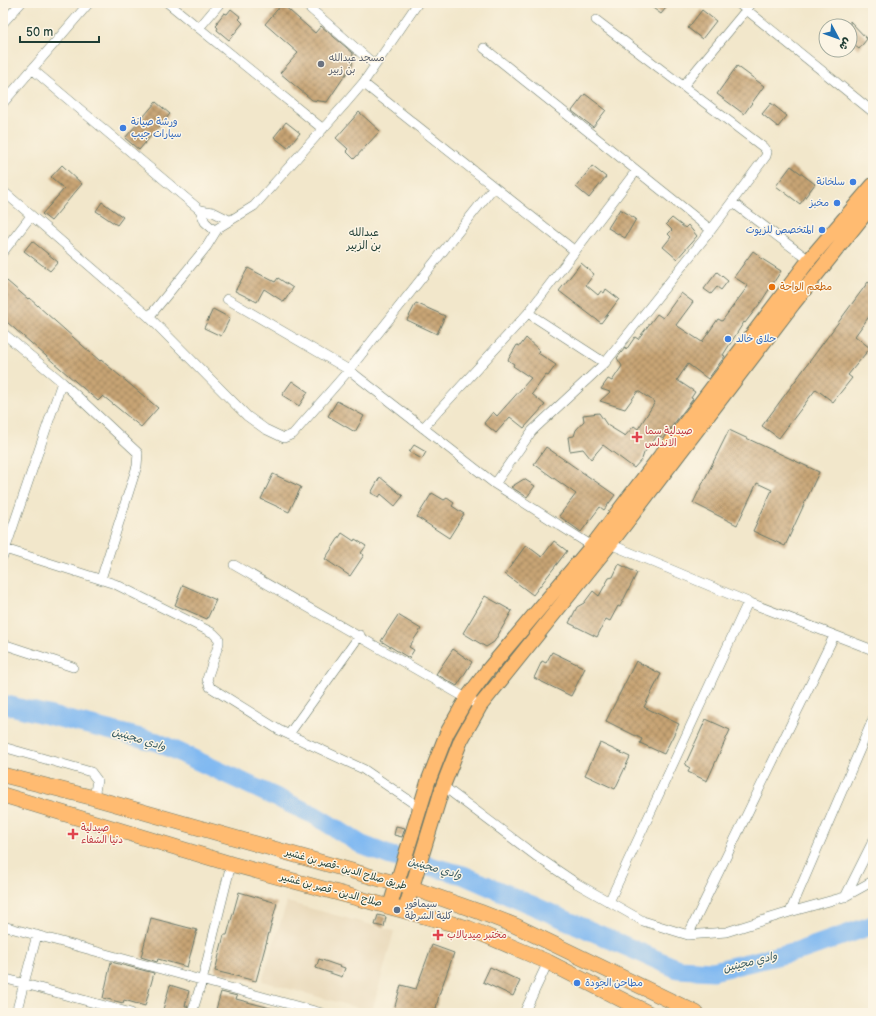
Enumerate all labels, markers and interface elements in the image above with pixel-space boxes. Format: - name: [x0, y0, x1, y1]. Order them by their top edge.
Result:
- scale bar: [20, 18, 99, 44]
- north arrow: [818, 18, 858, 58]
- text: 50 m: [26, 25, 53, 40]
- text: ش: [836, 35, 854, 53]
- place label: مسجد عبدالله بن زبير: [328, 52, 385, 76]
- marker: مسجد عبدالله بن زبير: [316, 59, 326, 69]
- place label: ورشة صيانة سيارات جيب: [131, 116, 182, 140]
- marker: ورشة صيانة سيارات جيب: [118, 123, 128, 133]
- place label: سلخانة: [817, 176, 845, 188]
- marker: سلخانة: [848, 177, 858, 187]
- place label: مخبز: [808, 197, 829, 209]
- marker: مخبز: [832, 198, 842, 208]
- place label: المتخصص للزيوت: [746, 224, 814, 237]
- marker: المتخصص للزيوت: [817, 225, 827, 235]
- district label: عبدالله بن الزبير: [346, 226, 381, 253]
- place label: مطعم الواحة: [780, 281, 832, 294]
- marker: مطعم الواحة: [767, 282, 777, 292]
- place label: حلاق خالد: [736, 333, 777, 345]
- marker: حلاق خالد: [723, 334, 733, 344]
- place label: صيدلية سما الاندلس: [645, 425, 692, 449]
- marker: صيدلية سما الاندلس: [632, 432, 642, 442]
- water label: وادي مجينين: [110, 725, 167, 754]
- place label: صيدلية دنيا الشفاء: [81, 822, 123, 846]
- marker: صيدلية دنيا الشفاء: [68, 829, 78, 839]
- street label: طريق صلاح الدين -قصر بن غشير: [282, 846, 408, 893]
- water label: وادي مجينين: [406, 854, 463, 883]
- street label: صلاح الدين - قصر بن غشير: [278, 870, 383, 910]
- place label: سيمافور كلية الشرطة: [404, 898, 452, 922]
- marker: سيمافور كلية الشرطة: [392, 905, 402, 915]
- marker: مختبر ميديالاب: [432, 929, 444, 941]
- place label: مختبر ميديالاب: [447, 929, 507, 941]
- water label: وادي مجينين: [722, 949, 779, 976]
- place label: مطاحن الجودة: [585, 977, 643, 989]
- marker: مطاحن الجودة: [572, 978, 582, 988]

